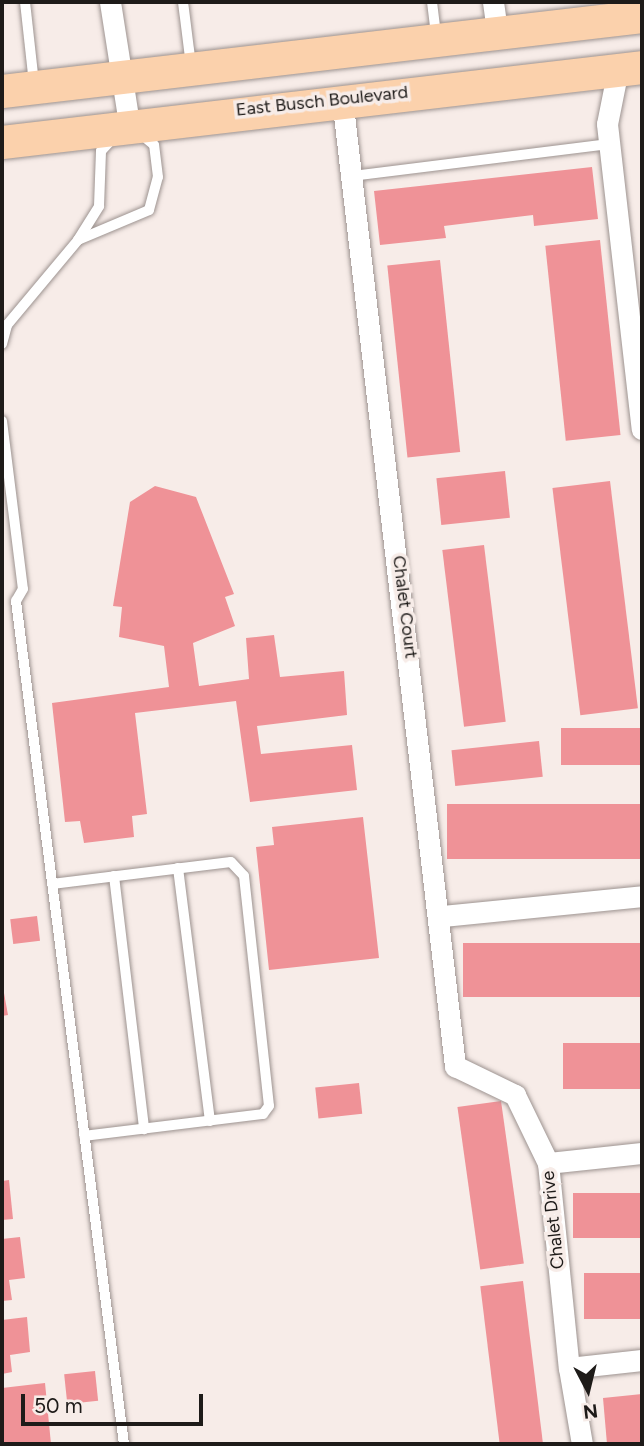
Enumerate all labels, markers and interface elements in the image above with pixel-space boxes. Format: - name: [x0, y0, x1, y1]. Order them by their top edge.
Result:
- street label: East Busch Boulevard: [235, 81, 409, 121]
- street label: Chalet Court: [388, 554, 422, 660]
- street label: Chalet Drive: [537, 1170, 569, 1270]
- north arrow: [553, 1355, 623, 1425]
- scale bar: [24, 1380, 206, 1424]
- text: 50 m: [34, 1393, 83, 1418]
- text: N: [582, 1399, 599, 1424]

